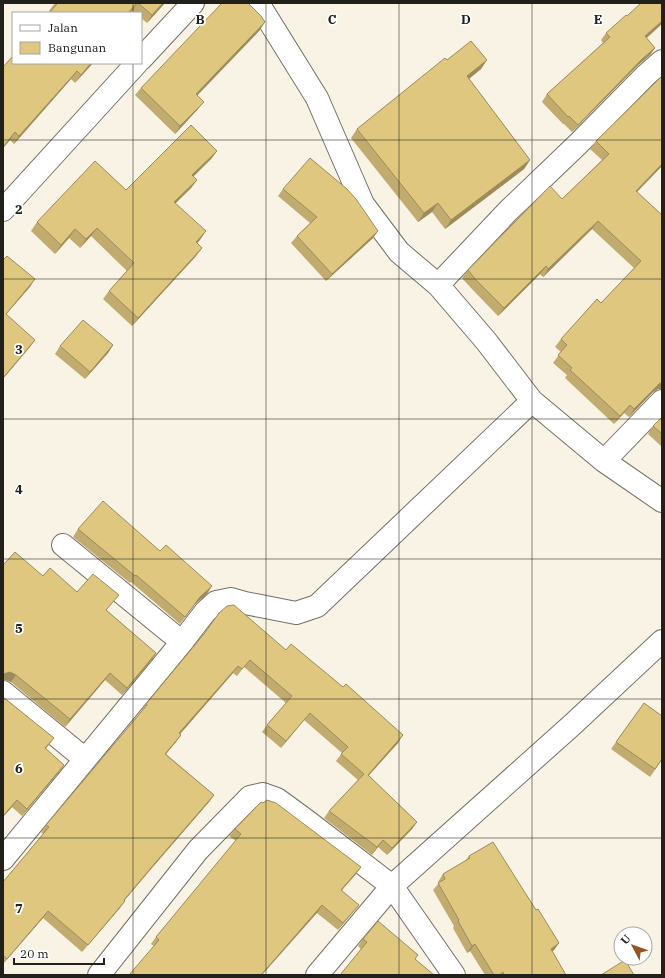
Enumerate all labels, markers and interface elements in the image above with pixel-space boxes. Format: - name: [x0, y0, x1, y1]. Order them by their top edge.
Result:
- text: B: [195, 11, 205, 28]
- text: C: [328, 11, 337, 28]
- text: D: [461, 11, 471, 28]
- text: E: [594, 11, 602, 28]
- legend: [12, 12, 142, 64]
- text: Jalan: [48, 20, 78, 35]
- text: Bangunan: [48, 40, 106, 55]
- text: 2: [15, 201, 23, 218]
- text: 3: [15, 341, 23, 358]
- text: 4: [15, 481, 23, 498]
- text: 5: [15, 620, 23, 637]
- text: 6: [15, 760, 23, 777]
- text: 7: [15, 900, 23, 917]
- north arrow: [613, 926, 653, 966]
- text: U: [617, 931, 634, 947]
- scale bar: [14, 940, 104, 966]
- text: 20 m: [20, 946, 49, 961]

